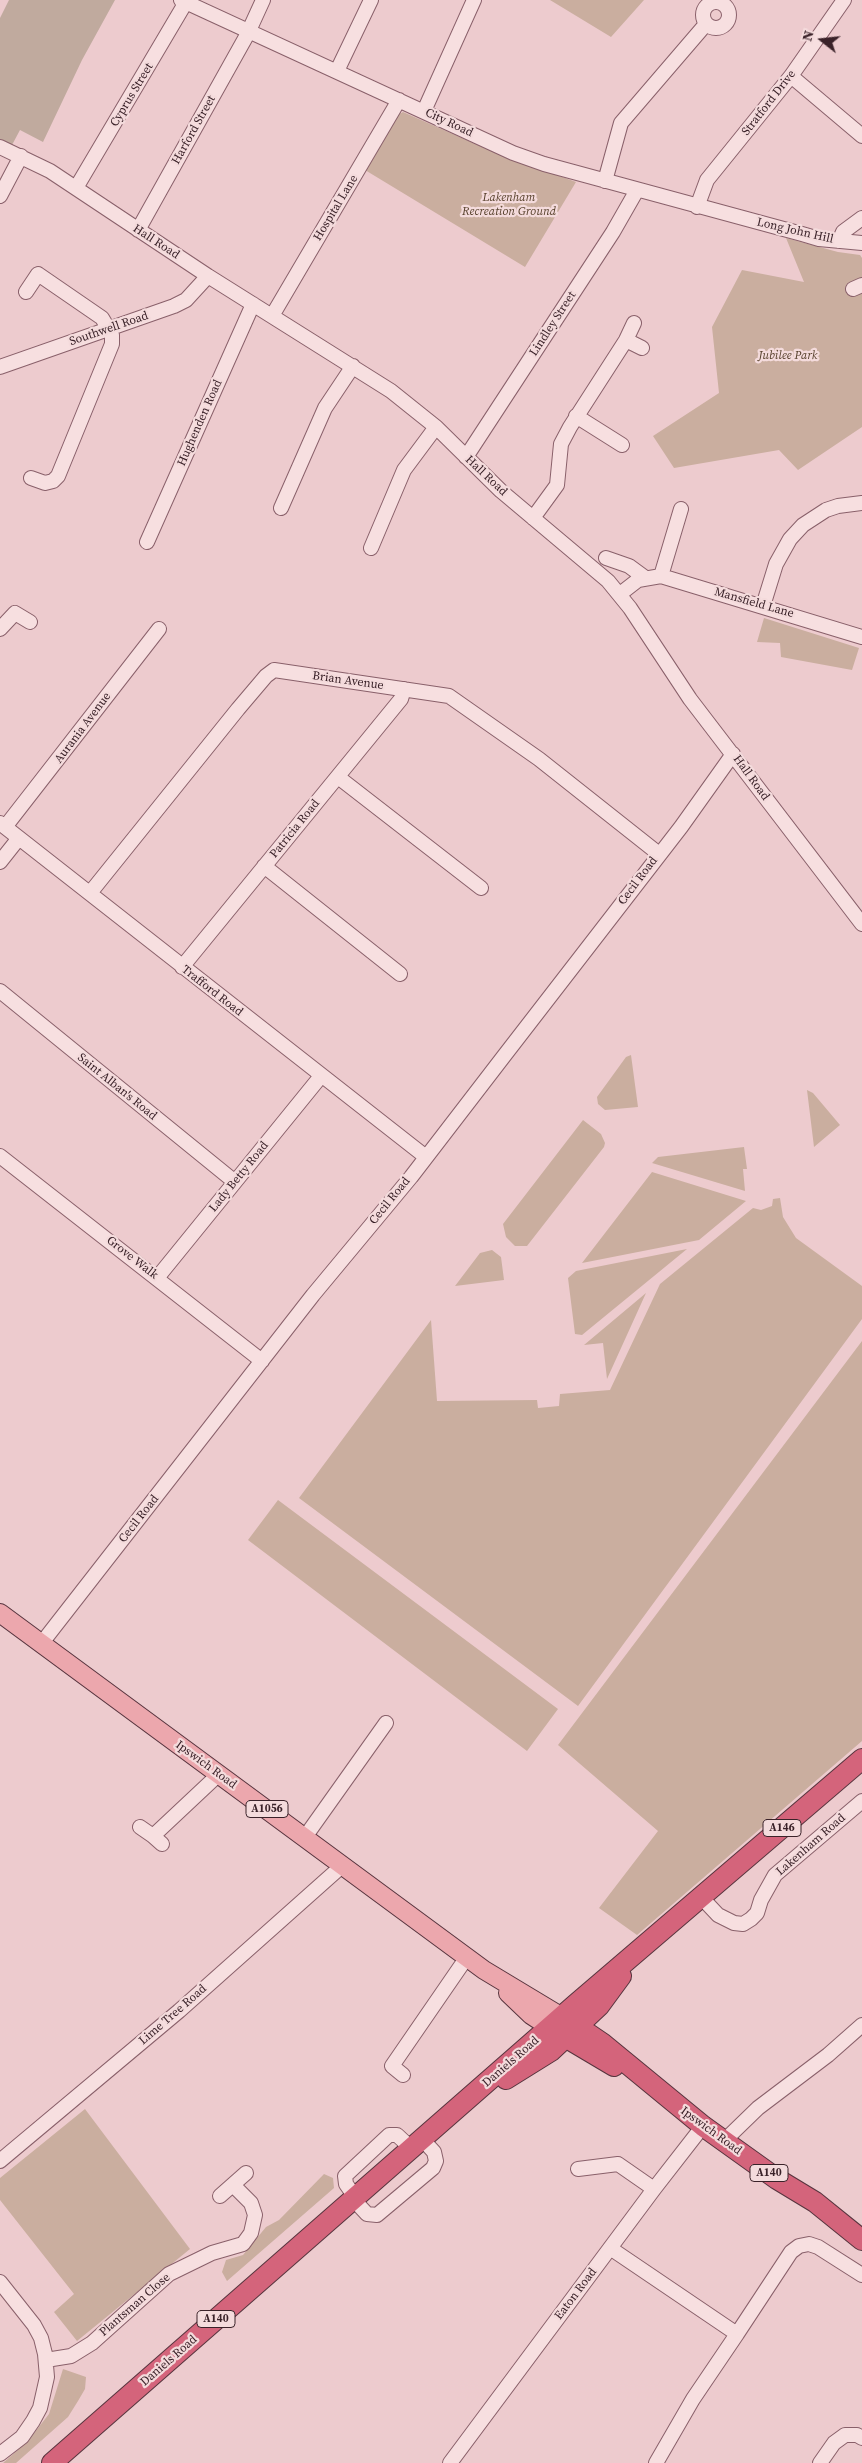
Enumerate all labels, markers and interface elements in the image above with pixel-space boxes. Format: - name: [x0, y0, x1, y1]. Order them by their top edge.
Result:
- north arrow: [797, 15, 847, 65]
- text: N: [797, 28, 819, 44]
- street label: Cyprus Street: [107, 61, 157, 129]
- street label: Stratford Drive: [739, 67, 799, 139]
- street label: Harford Street: [169, 93, 219, 167]
- street label: City Road: [423, 106, 475, 140]
- street label: Hospital Lane: [311, 172, 361, 244]
- park label: Lakenham Recreation Ground: [462, 191, 556, 219]
- street label: Long John Hill: [755, 215, 835, 247]
- street label: Hall Road: [130, 222, 182, 262]
- street label: Lindley Street: [527, 289, 579, 359]
- street label: Southwell Road: [68, 309, 150, 349]
- park label: Jubilee Park: [759, 349, 817, 363]
- street label: Hughenden Road: [175, 378, 225, 468]
- street label: Hall Road: [462, 453, 510, 499]
- street label: Mansfield Lane: [713, 585, 795, 621]
- street label: Brian Avenue: [311, 669, 385, 693]
- street label: Aurania Avenue: [52, 690, 114, 766]
- street label: Hall Road: [730, 753, 772, 803]
- street label: Patricia Road: [267, 797, 323, 861]
- street label: Cecil Road: [615, 854, 661, 908]
- street label: Trafford Road: [178, 963, 246, 1019]
- street label: Saint Alban's Road: [74, 1051, 160, 1123]
- street label: Lady Betty Road: [206, 1139, 272, 1215]
- street label: Cecil Road: [367, 1174, 413, 1228]
- street label: Grove Walk: [103, 1233, 161, 1283]
- street label: Cecil Road: [116, 1492, 162, 1546]
- street label: Ipswich Road: [173, 1738, 239, 1792]
- road number: A1056: [246, 1800, 288, 1818]
- street label: Lakenham Road: [773, 1811, 849, 1879]
- road number: A146: [763, 1820, 801, 1836]
- street label: Lime Tree Road: [136, 1982, 210, 2048]
- street label: Daniels Road: [480, 2034, 542, 2090]
- street label: Ipswich Road: [678, 2104, 744, 2158]
- road number: A140: [750, 2164, 788, 2182]
- street label: Eaton Road: [552, 2265, 600, 2323]
- street label: Plantsman Close: [97, 2270, 173, 2340]
- road number: A140: [197, 2310, 235, 2328]
- street label: Daniels Road: [138, 2333, 200, 2389]

